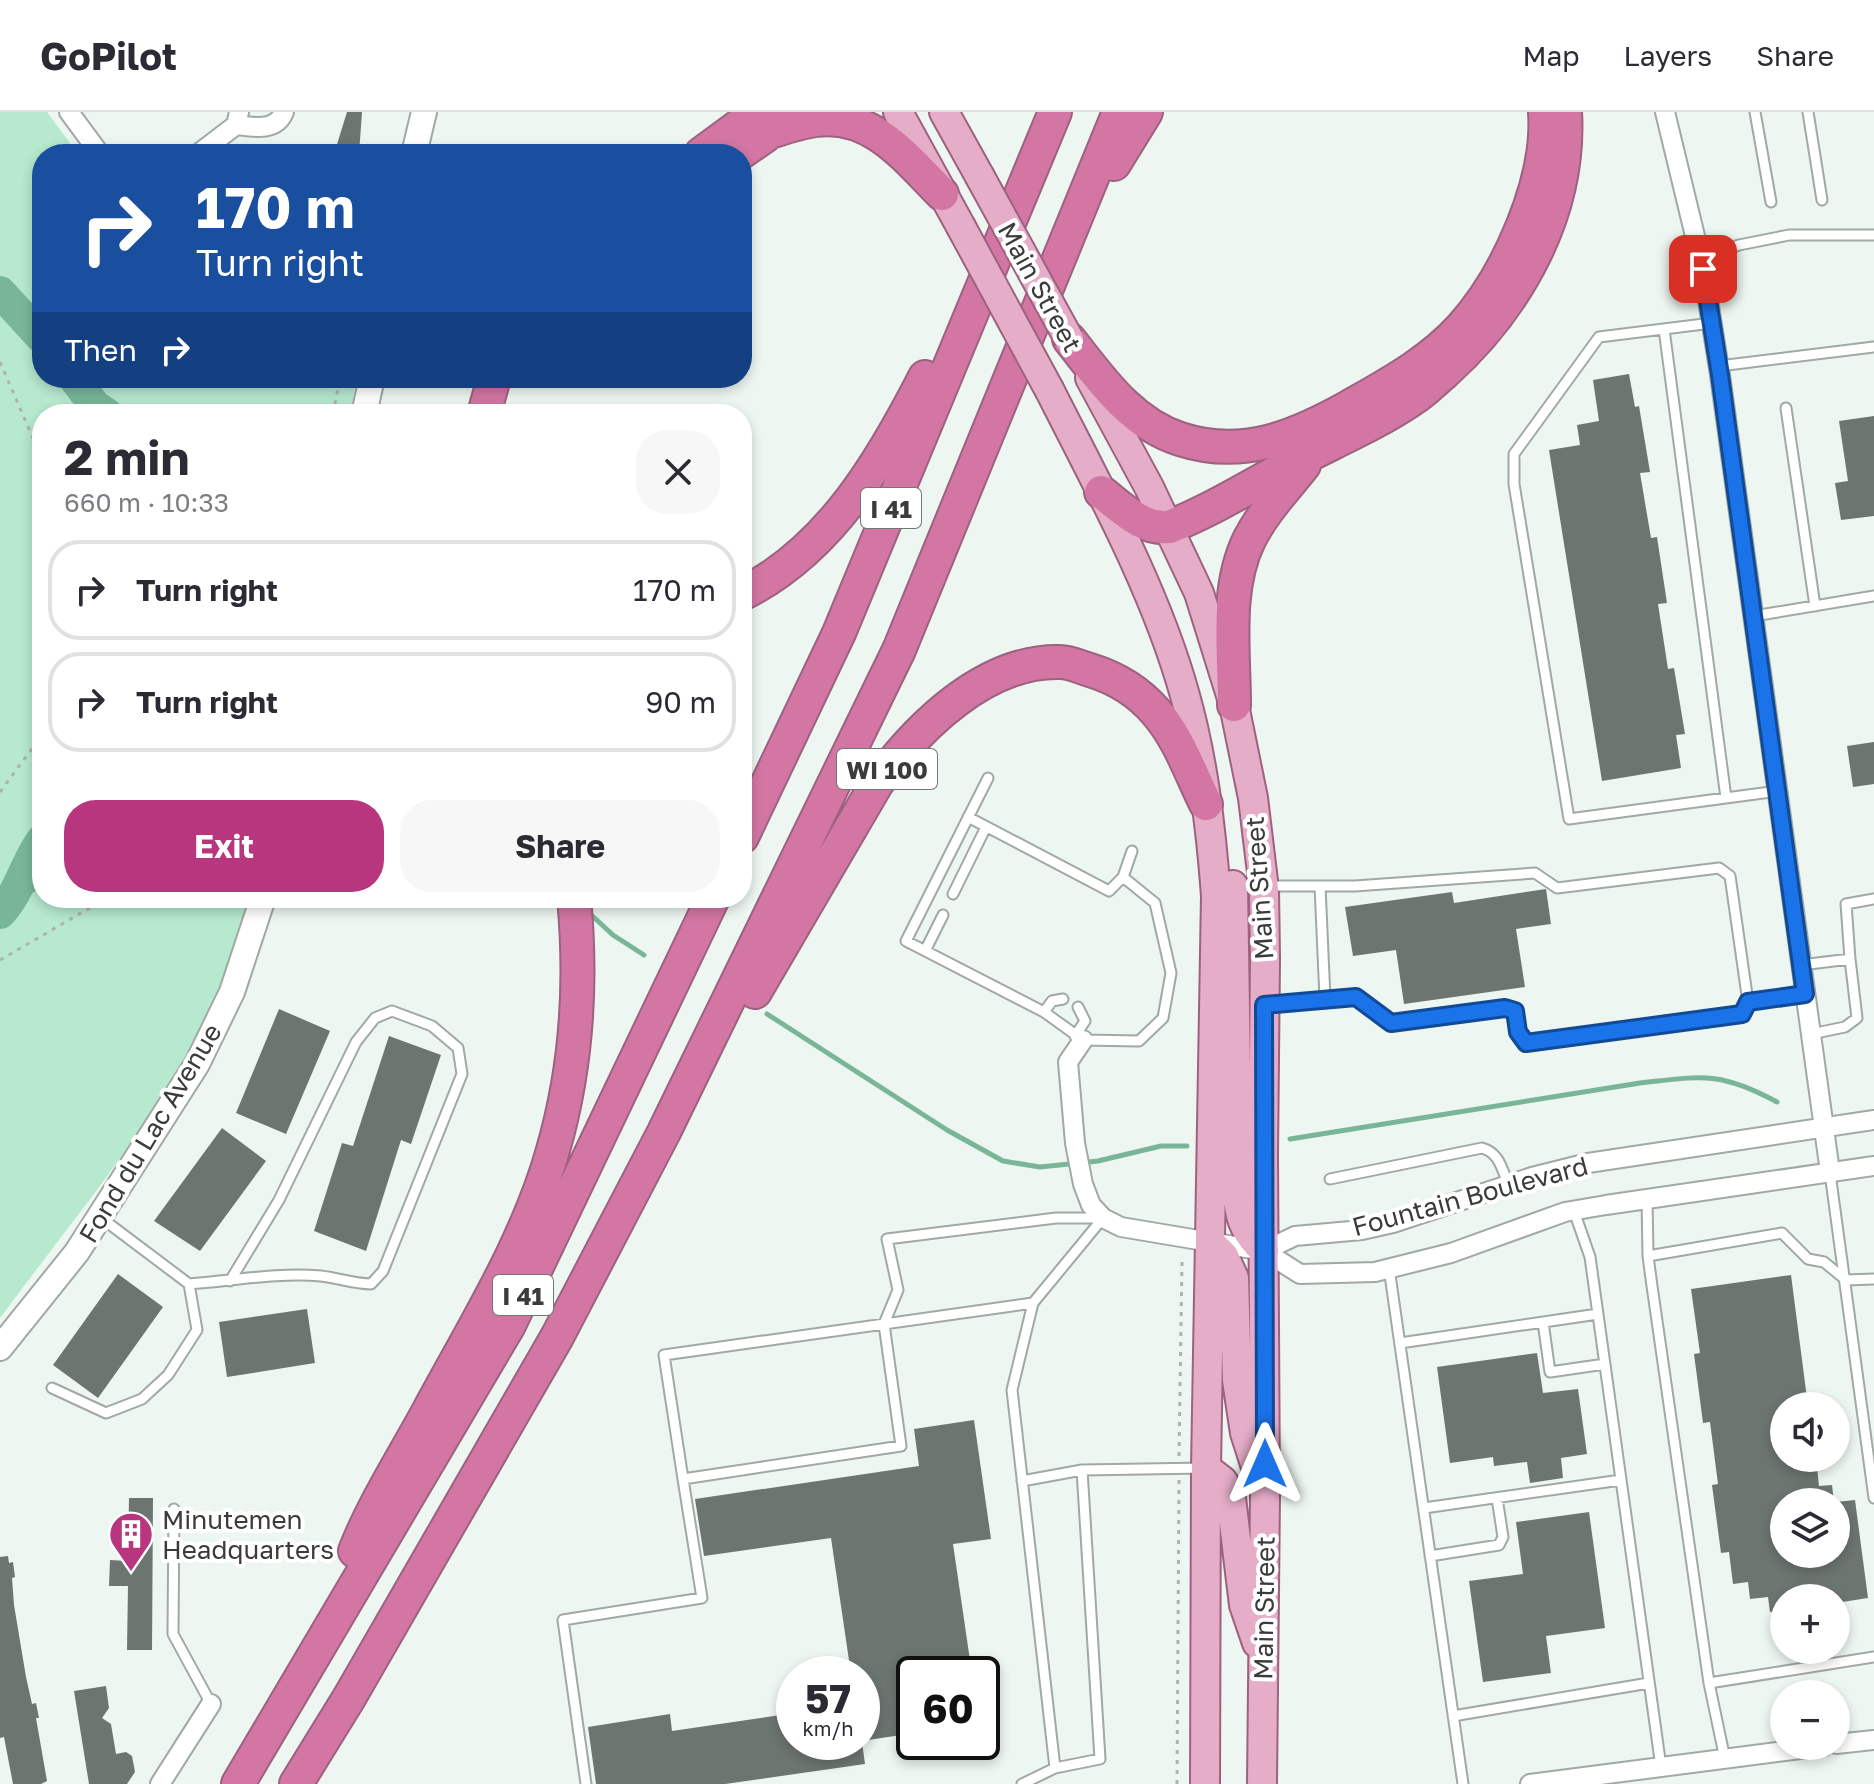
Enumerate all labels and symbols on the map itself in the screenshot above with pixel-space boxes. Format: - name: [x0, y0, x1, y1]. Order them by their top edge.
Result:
- street label: Main Street: [992, 217, 1088, 357]
- pin: [1669, 235, 1737, 303]
- road number: I 41: [861, 488, 921, 528]
- road number: WI 100: [837, 749, 937, 789]
- street label: Main Street: [1239, 815, 1279, 961]
- street label: Fond du Lac Avenue: [72, 1018, 228, 1248]
- street label: Fountain Boulevard: [1349, 1150, 1591, 1242]
- road number: I 41: [493, 1275, 553, 1315]
- position arrow: [1223, 1422, 1307, 1506]
- place label: Minutemen Headquarters: [162, 1504, 334, 1565]
- building icon: Minutemen Headquarters: [107, 1510, 155, 1573]
- street label: Main Street: [1247, 1536, 1281, 1680]
- speed limit sign: 60: [896, 1656, 1000, 1760]

